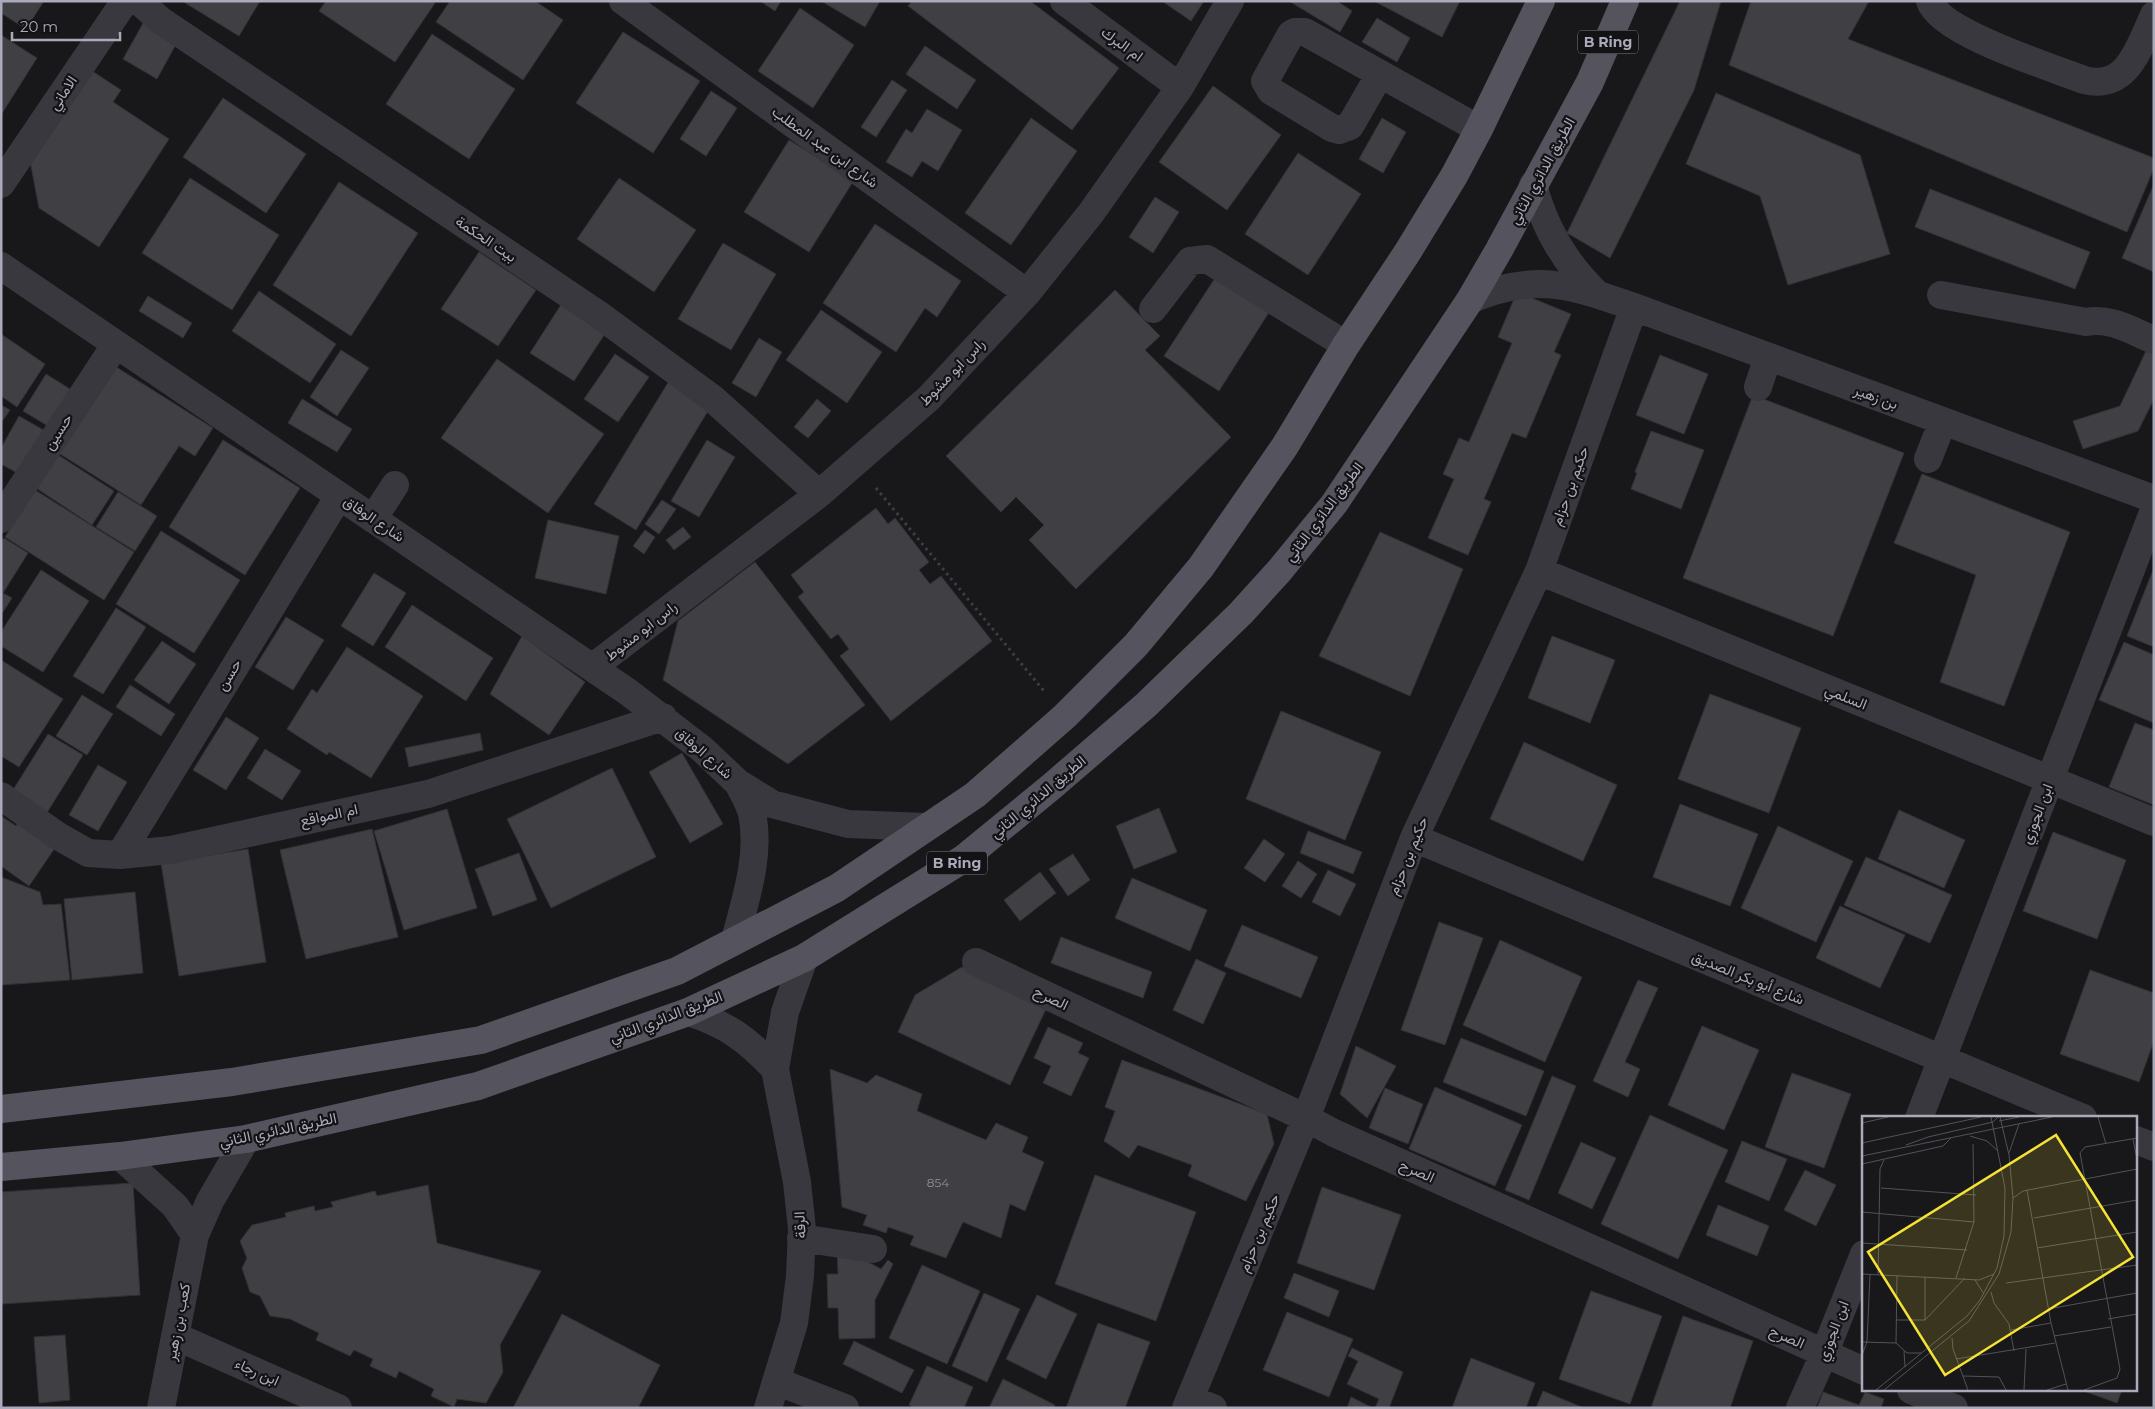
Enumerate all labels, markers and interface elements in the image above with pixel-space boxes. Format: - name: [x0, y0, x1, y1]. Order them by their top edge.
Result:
- scale bar: [12, 10, 120, 42]
- text: 20 m: [20, 17, 58, 36]
- street label: ام البرك: [1097, 22, 1147, 66]
- road number: B Ring: [1578, 31, 1638, 54]
- street label: الاماني: [44, 72, 84, 116]
- street label: شارع ابن عبد المطلب: [767, 102, 882, 193]
- street label: الطريق الدائري الثاني: [1504, 114, 1582, 230]
- street label: بيت الحكمة: [452, 211, 521, 266]
- street label: راس ابو مشوط: [915, 334, 989, 410]
- street label: بن زهير: [1850, 380, 1901, 414]
- street label: حسين: [39, 410, 77, 454]
- street label: حكيم بن حزام: [1546, 444, 1594, 528]
- street label: الطريق الدائري الثاني: [1280, 458, 1370, 568]
- street label: شارع الوفاق: [339, 491, 409, 548]
- street label: راس ابو مشوط: [601, 597, 681, 665]
- street label: حسن: [212, 655, 246, 695]
- street label: السلمي: [1821, 680, 1870, 717]
- street label: شارع الوفاق: [670, 723, 737, 784]
- street label: الطريق الدائري الثاني: [986, 751, 1092, 845]
- street label: ابن الجوزي: [2016, 781, 2060, 848]
- street label: ام المواقع: [298, 799, 360, 832]
- street label: حكيم بن حزام: [1383, 814, 1433, 898]
- road number: B Ring: [927, 851, 987, 874]
- street label: شارع أبو بكر الصديق: [1689, 946, 1807, 1011]
- street label: الصرح: [1030, 981, 1072, 1016]
- street label: الطريق الدائري الثاني: [607, 986, 726, 1051]
- street label: الطريق الدائري الثاني: [217, 1108, 339, 1155]
- inset map: [1862, 1116, 2138, 1392]
- street label: الصرح: [1396, 1154, 1438, 1188]
- house number: 854: [927, 1175, 949, 1190]
- street label: حكيم بن حزام: [1234, 1191, 1284, 1275]
- street label: الرقة: [789, 1211, 810, 1239]
- street label: كعب بن زهير: [161, 1281, 195, 1363]
- street label: ابن الجوزي: [1812, 1298, 1856, 1365]
- street label: الصرح: [1766, 1320, 1808, 1354]
- street label: ابن رجاء: [232, 1353, 282, 1391]

